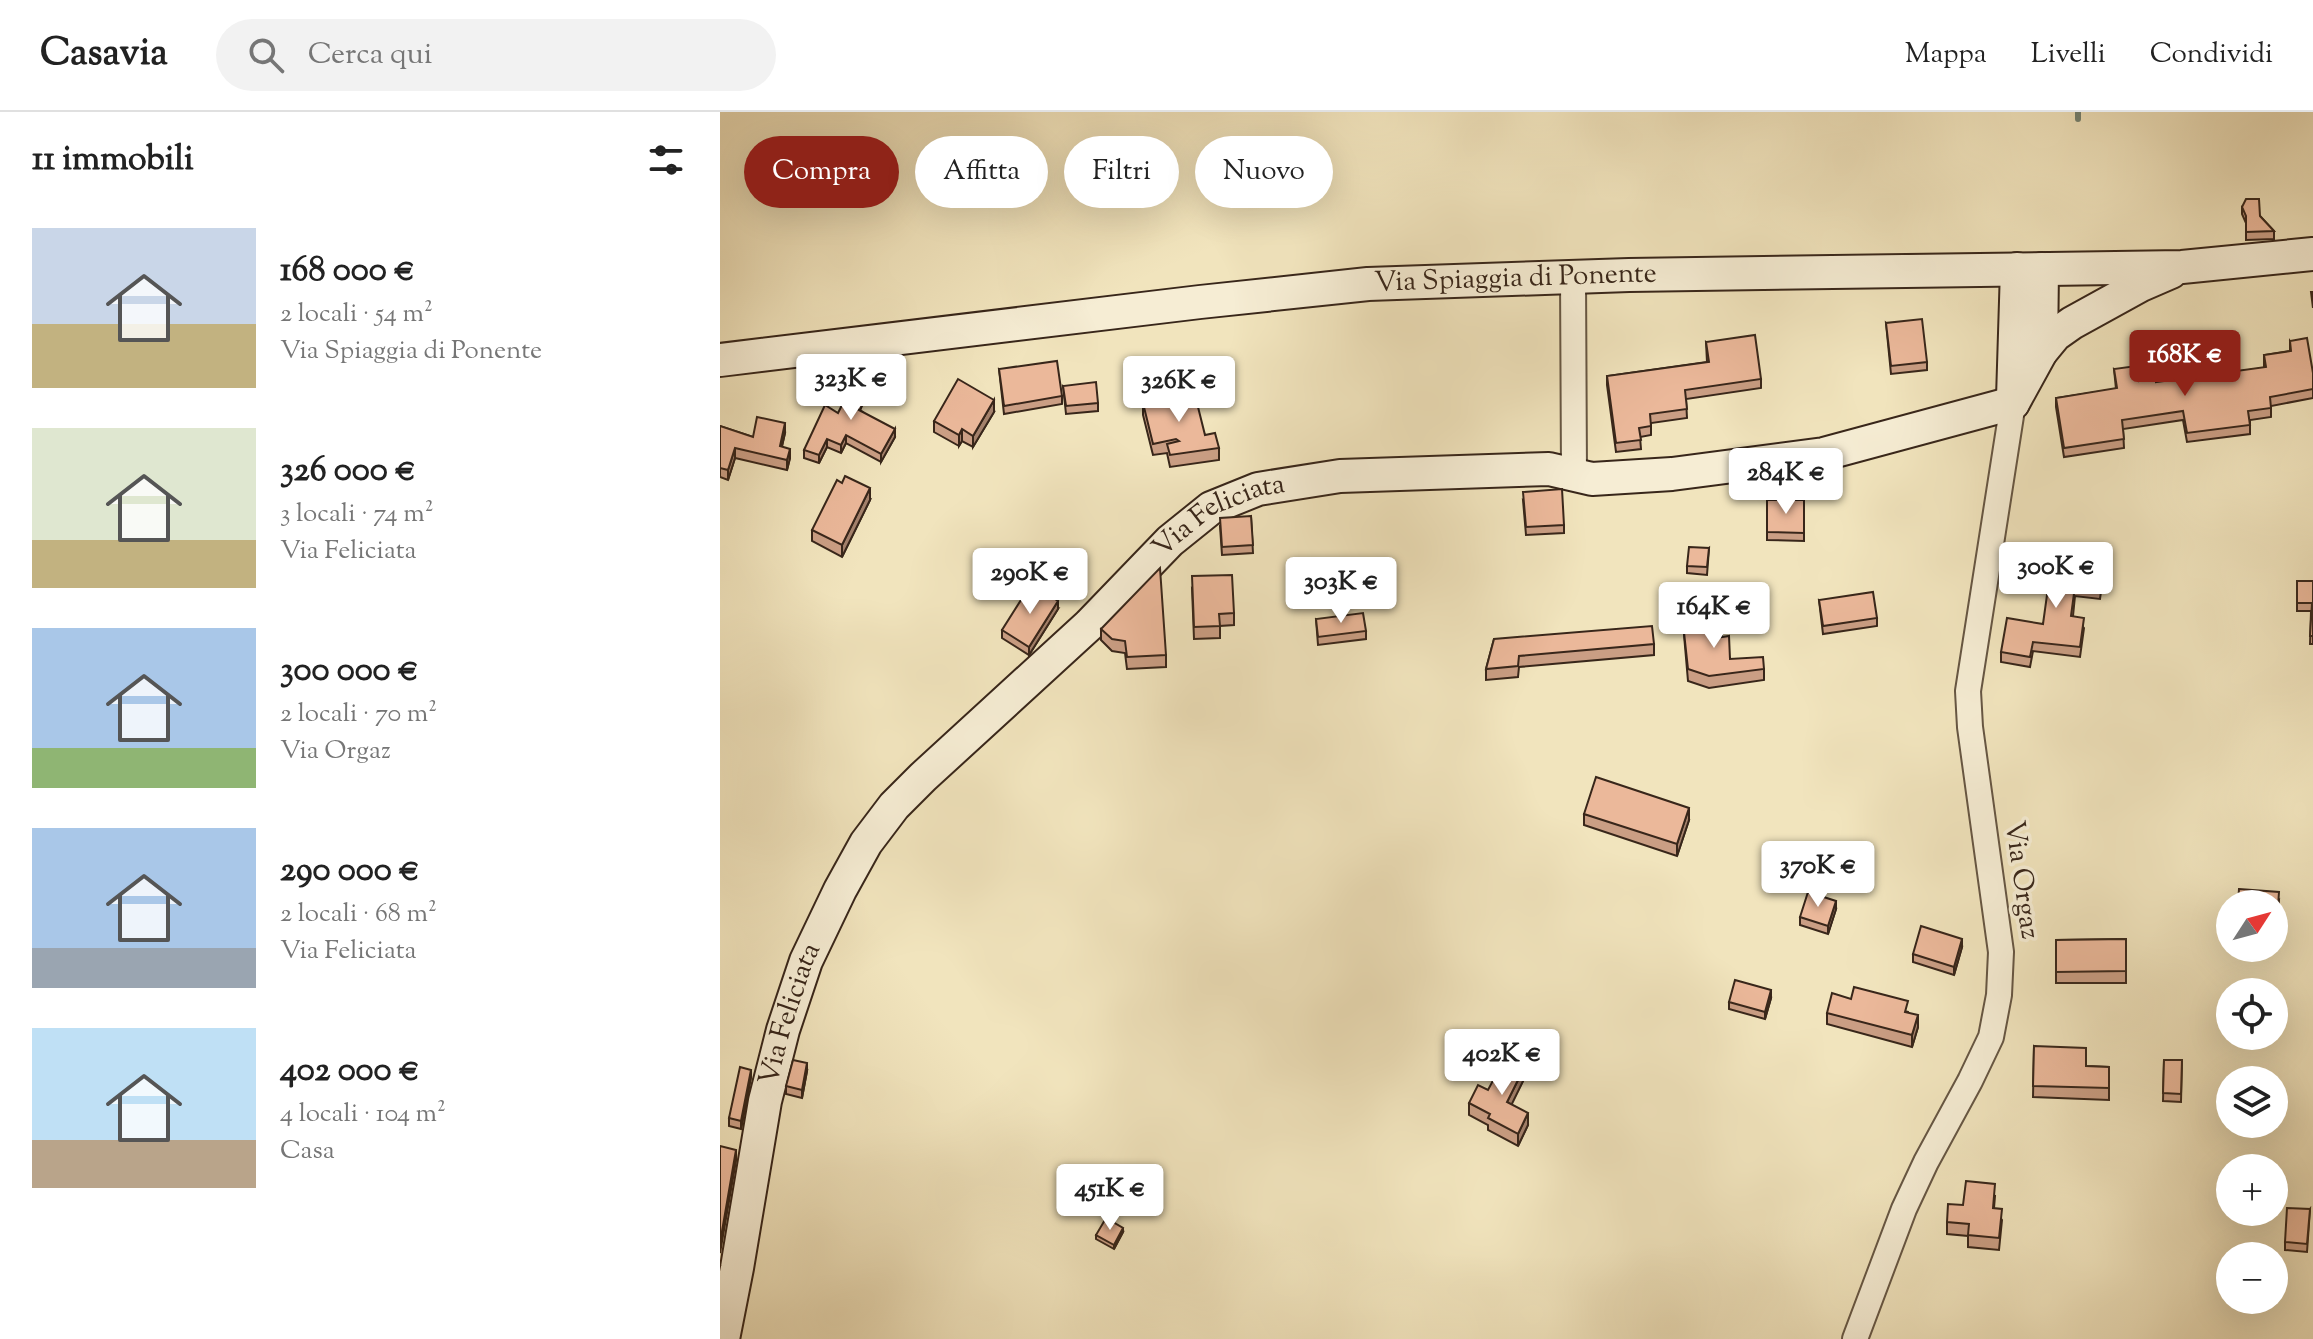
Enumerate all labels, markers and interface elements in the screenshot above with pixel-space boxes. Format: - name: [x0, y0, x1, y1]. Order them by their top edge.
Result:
- search box: [216, 19, 776, 91]
- text: Casavia: [40, 28, 168, 82]
- icon: search: [244, 33, 288, 77]
- text: Cerca qui: [308, 34, 432, 77]
- text: Mappa: [1905, 35, 1987, 75]
- text: Livelli: [2031, 35, 2106, 75]
- text: Condividi: [2150, 35, 2273, 75]
- text: 11 immobili: [32, 136, 194, 185]
- chip: Compra: [744, 136, 899, 208]
- chip: Affitta: [915, 136, 1048, 208]
- chip: Filtri: [1064, 136, 1179, 208]
- chip: Nuovo: [1195, 136, 1333, 208]
- icon: filters: [644, 138, 688, 182]
- text: 168 000 €: [280, 247, 415, 296]
- street label: Via Spiaggia di Ponente: [1374, 255, 1657, 304]
- icon: home: [96, 260, 192, 356]
- text: 2 locali · 54 m²: [280, 296, 433, 333]
- pin: 168K €: [2120, 330, 2250, 398]
- text: Via Spiaggia di Ponente: [280, 333, 542, 370]
- text: 168K €: [2147, 337, 2223, 374]
- pin: 323K €: [786, 354, 916, 422]
- pin: 326K €: [1114, 356, 1244, 424]
- text: 323K €: [814, 361, 888, 398]
- text: 326K €: [1141, 363, 1217, 400]
- text: 326 000 €: [280, 447, 416, 496]
- pin: 284K €: [1721, 448, 1851, 516]
- text: 284K €: [1747, 455, 1825, 492]
- icon: home: [96, 460, 192, 556]
- street label: Via Feliciata: [1144, 465, 1288, 567]
- text: 3 locali · 74 m²: [280, 496, 433, 533]
- text: Via Feliciata: [280, 533, 417, 570]
- pin: 300K €: [1991, 542, 2121, 610]
- pin: 290K €: [965, 548, 1095, 616]
- text: 300K €: [2017, 549, 2095, 586]
- text: 290K €: [991, 555, 1069, 592]
- pin: 303K €: [1276, 557, 1406, 625]
- text: 303K €: [1304, 564, 1378, 601]
- pin: 164K €: [1649, 582, 1779, 650]
- text: 164K €: [1677, 589, 1751, 626]
- text: 300 000 €: [280, 647, 419, 696]
- icon: home: [96, 660, 192, 756]
- text: 2 locali · 70 m²: [280, 696, 437, 733]
- text: Via Orgaz: [280, 733, 391, 770]
- street label: Via Orgaz: [1993, 818, 2049, 942]
- pin: 370K €: [1753, 841, 1883, 909]
- text: 290 000 €: [280, 847, 420, 896]
- text: 370K €: [1779, 848, 1857, 885]
- icon: home: [96, 860, 192, 956]
- north arrow: [2216, 890, 2288, 962]
- map controls: [2216, 890, 2288, 1314]
- text: 2 locali · 68 m²: [280, 896, 437, 933]
- text: Via Feliciata: [280, 933, 417, 970]
- street label: Via Feliciata: [750, 936, 832, 1090]
- button: locate: [2216, 978, 2288, 1050]
- pin: 402K €: [1437, 1029, 1567, 1097]
- text: 402K €: [1463, 1036, 1541, 1073]
- text: 402 000 €: [280, 1047, 420, 1096]
- icon: home: [96, 1060, 192, 1156]
- button: layers: [2216, 1066, 2288, 1138]
- text: 4 locali · 104 m²: [280, 1096, 446, 1133]
- text: Casa: [280, 1133, 335, 1170]
- button: +: [2216, 1154, 2288, 1226]
- pin: 451K €: [1045, 1164, 1175, 1232]
- text: 451K €: [1074, 1171, 1146, 1208]
- button: −: [2216, 1242, 2288, 1314]

